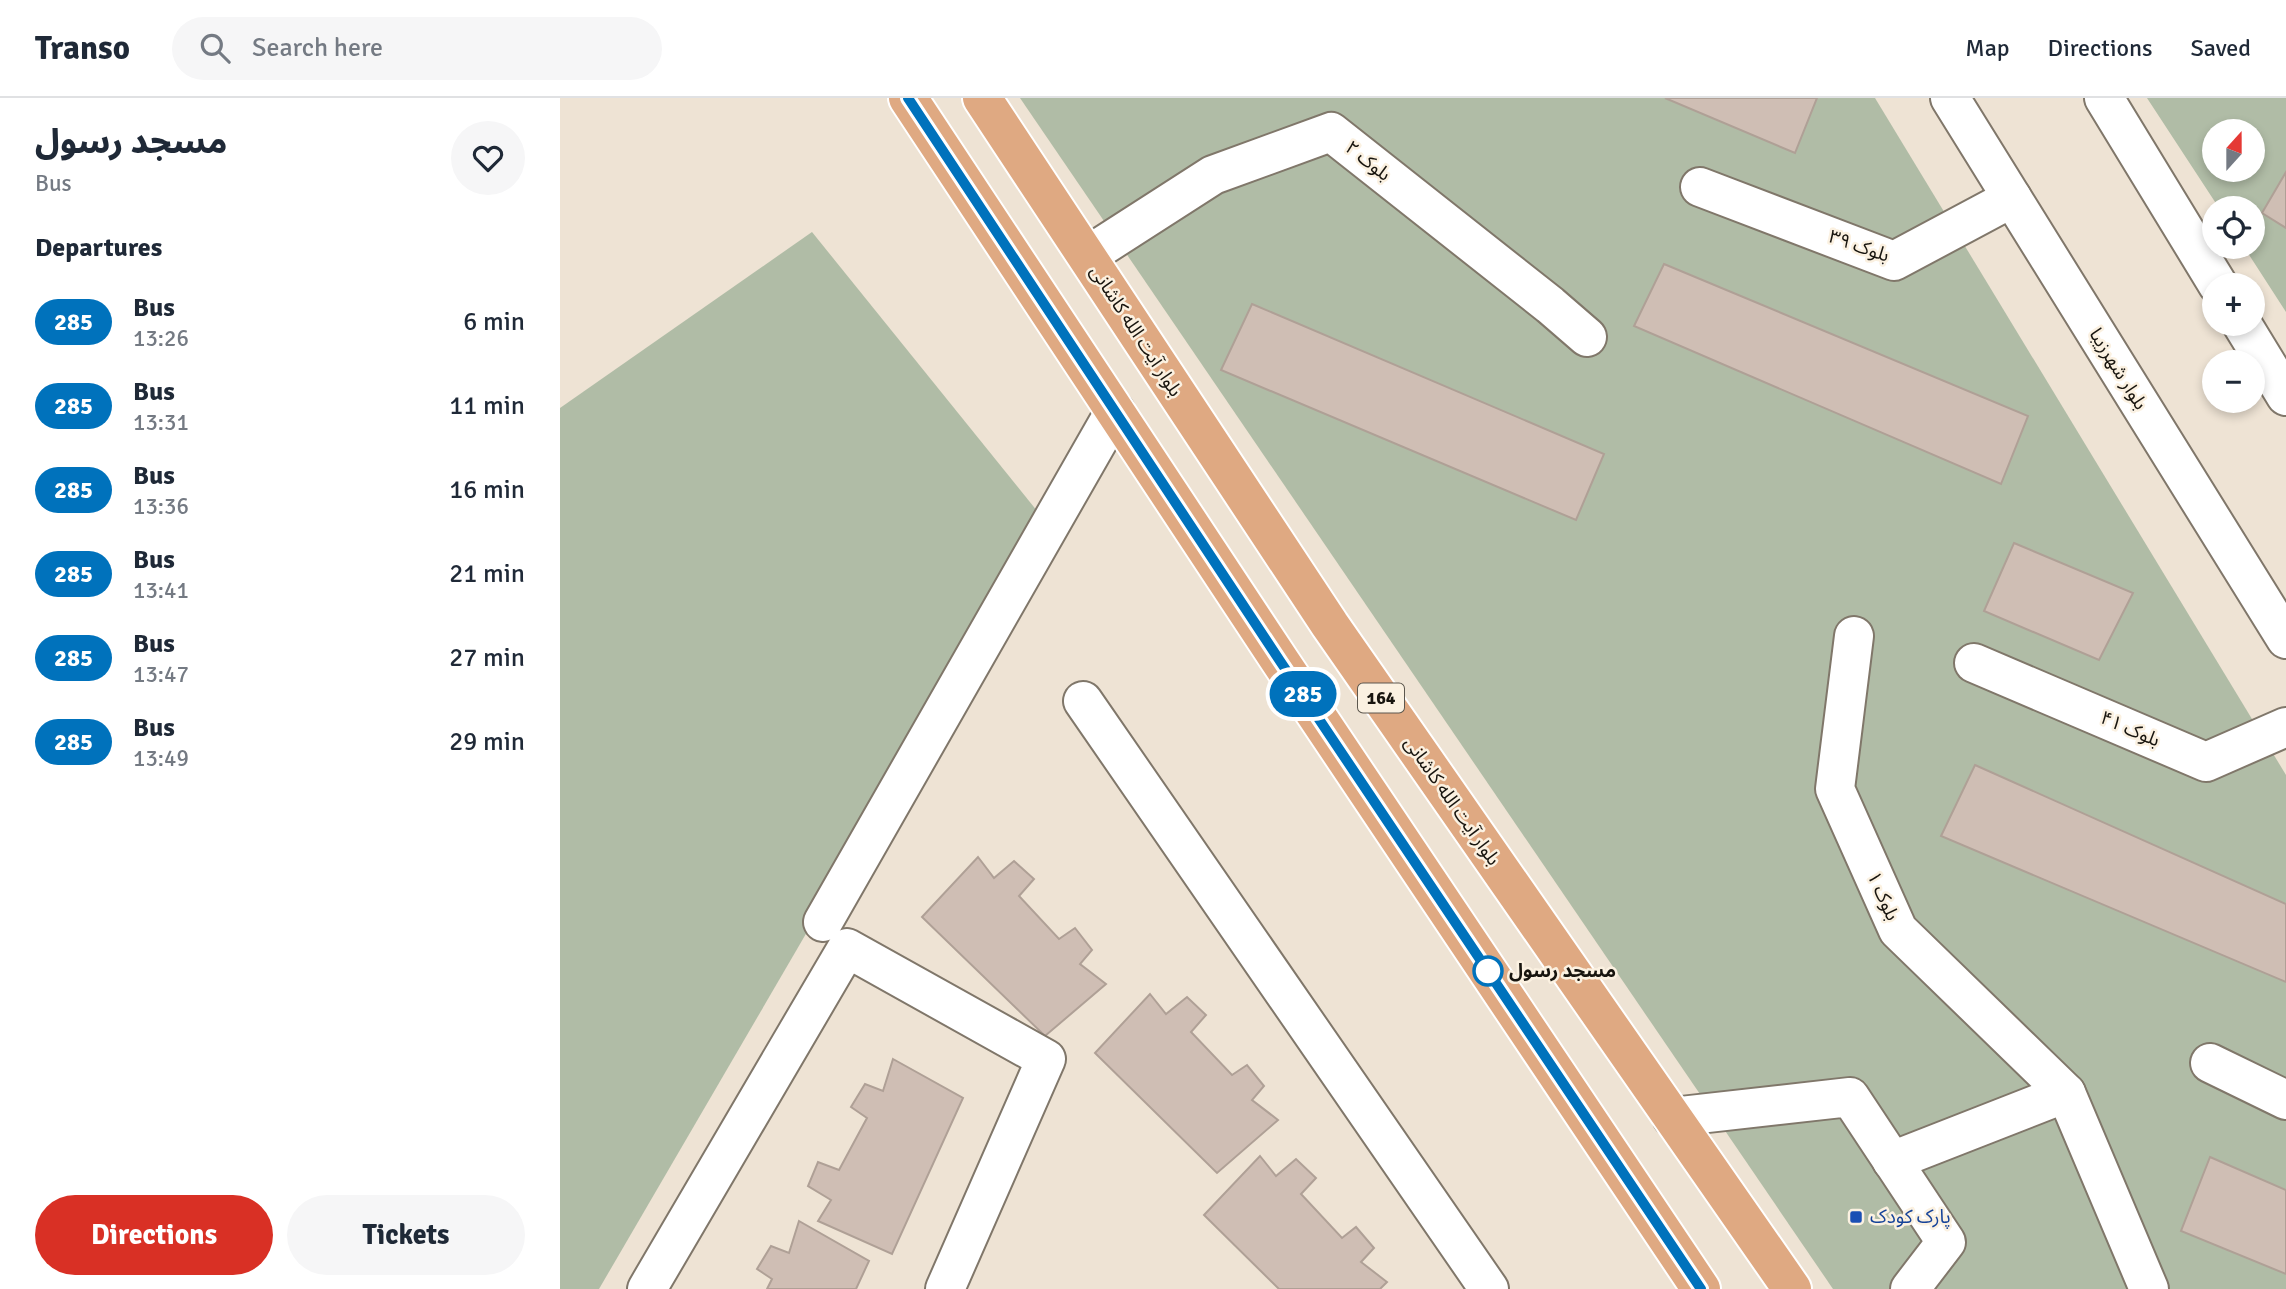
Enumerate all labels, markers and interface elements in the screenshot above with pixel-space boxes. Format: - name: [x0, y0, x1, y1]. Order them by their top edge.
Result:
- search box: [172, 17, 662, 80]
- text: Transo: [35, 28, 130, 69]
- icon: search: [196, 29, 234, 67]
- text: Search here: [252, 32, 383, 64]
- text: Map: [1965, 33, 2010, 63]
- text: Directions: [2048, 33, 2153, 63]
- text: Saved: [2191, 33, 2251, 63]
- north arrow: [2202, 119, 2264, 182]
- map controls: [2202, 119, 2265, 413]
- button: heart: [451, 121, 525, 195]
- text: مسجد رسول: [35, 122, 227, 163]
- street label: بلوک ۲: [1340, 136, 1396, 186]
- text: Bus: [35, 169, 72, 198]
- button: locate: [2202, 196, 2265, 259]
- street label: بلوک ۳۹: [1826, 225, 1892, 267]
- text: Departures: [35, 232, 162, 264]
- street label: بلوار آیت الله کاشانی: [1085, 261, 1187, 401]
- button: +: [2202, 273, 2265, 336]
- text: Bus: [133, 292, 175, 324]
- text: 6 min: [463, 306, 525, 338]
- text: 285: [54, 307, 93, 337]
- text: 13:26: [133, 324, 189, 353]
- street label: بلوار شهرزیبا: [2084, 324, 2152, 414]
- button: −: [2202, 350, 2265, 413]
- text: Bus: [133, 376, 175, 408]
- text: 11 min: [449, 390, 525, 422]
- text: 285: [54, 391, 93, 421]
- text: 13:31: [133, 408, 189, 437]
- text: Bus: [133, 460, 175, 492]
- text: 16 min: [449, 474, 525, 506]
- text: 285: [54, 475, 93, 505]
- text: 13:36: [133, 492, 189, 521]
- text: Bus: [133, 544, 175, 576]
- text: 21 min: [449, 558, 525, 590]
- text: 285: [54, 559, 93, 589]
- text: 13:41: [133, 576, 189, 605]
- text: Bus: [133, 628, 175, 660]
- text: 27 min: [449, 642, 525, 674]
- text: 285: [54, 643, 93, 673]
- text: 13:47: [133, 660, 189, 689]
- line badge: 285: [1263, 671, 1343, 717]
- text: 285: [1284, 679, 1322, 709]
- road number: 164: [1358, 684, 1404, 712]
- street label: بلوک ۴۱: [2097, 706, 2163, 752]
- text: Bus: [133, 712, 175, 744]
- text: 29 min: [449, 726, 525, 758]
- text: 285: [54, 727, 93, 757]
- street label: بلوار آیت الله کاشانی: [1399, 732, 1505, 870]
- text: 13:49: [133, 744, 189, 773]
- street label: بلوک ۱: [1862, 868, 1904, 924]
- marker: مسجد رسول: [1473, 956, 1503, 986]
- place label: مسجد رسول: [1509, 959, 1616, 983]
- button: Directions: [35, 1195, 273, 1275]
- button: Tickets: [287, 1195, 525, 1275]
- place label: پارک کودک: [1870, 1205, 1951, 1229]
- marker: پارک کودک: [1848, 1209, 1864, 1225]

